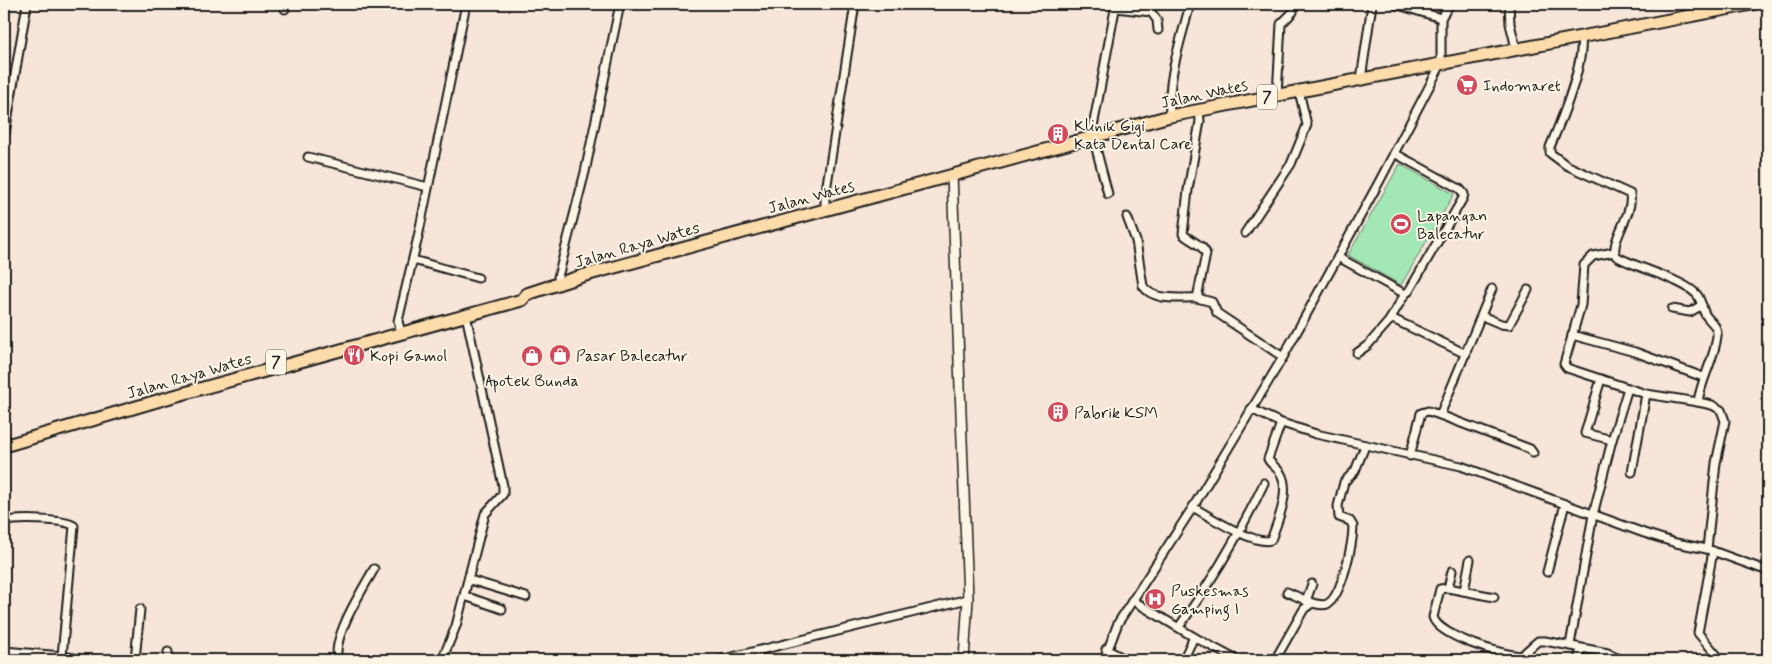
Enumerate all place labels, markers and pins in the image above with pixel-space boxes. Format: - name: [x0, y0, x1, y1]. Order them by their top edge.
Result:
- supermarket icon: Indomaret: [1455, 73, 1479, 97]
- place label: Indomaret: [1483, 76, 1561, 97]
- place label: Klinik Gigi Kata Dental Care: [1074, 116, 1192, 155]
- building icon: Klinik Gigi Kata Dental Care: [1046, 122, 1070, 146]
- place label: Lapangan Balecatur: [1417, 206, 1487, 245]
- sports icon: Lapangan Balecatur: [1389, 212, 1413, 236]
- restaurant icon: Kopi Gamol: [342, 343, 366, 367]
- shop icon: Pasar Balecatur: [548, 343, 572, 367]
- shop icon: Apotek Bunda: [520, 344, 544, 368]
- place label: Kopi Gamol: [370, 346, 447, 367]
- place label: Pasar Balecatur: [576, 346, 688, 367]
- place label: Apotek Bunda: [485, 371, 579, 393]
- building icon: Pabrik KSM: [1046, 400, 1070, 424]
- place label: Pabrik KSM: [1074, 403, 1158, 424]
- place label: Puskesmas Gamping I: [1171, 581, 1249, 621]
- hospital icon: Puskesmas Gamping I: [1143, 587, 1167, 611]

